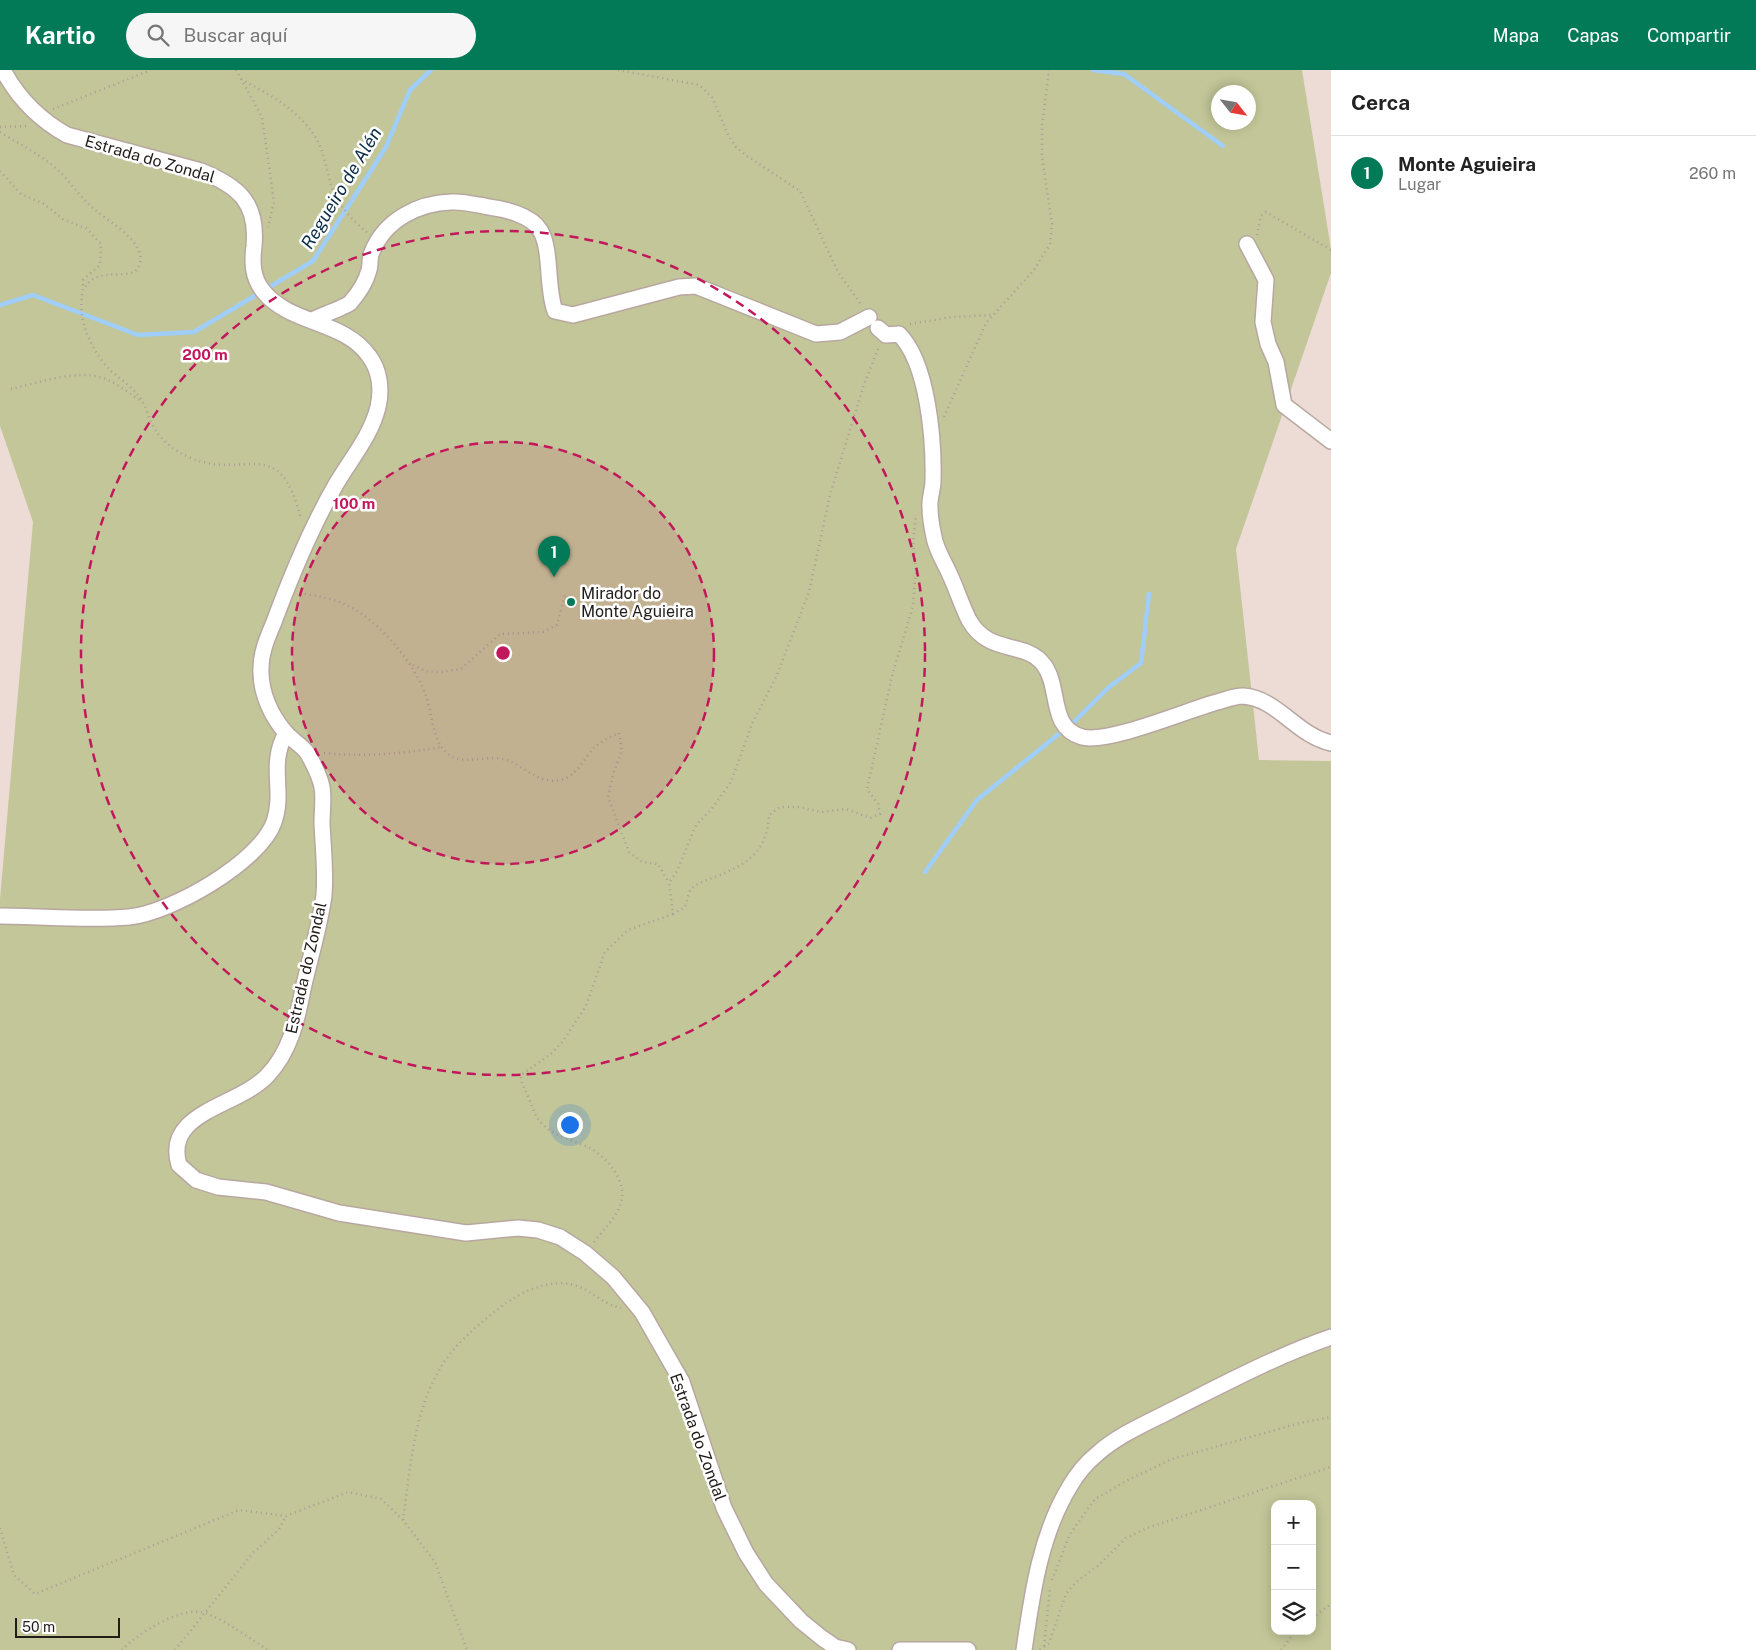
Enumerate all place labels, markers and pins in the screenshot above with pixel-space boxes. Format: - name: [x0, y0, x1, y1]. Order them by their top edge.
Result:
- pin: 1: [538, 536, 570, 577]
- place label: Mirador do Monte Aguieira: [581, 584, 694, 621]
- marker: Mirador do Monte Aguieira: [565, 596, 577, 608]
- centre of rings: [494, 644, 512, 662]

